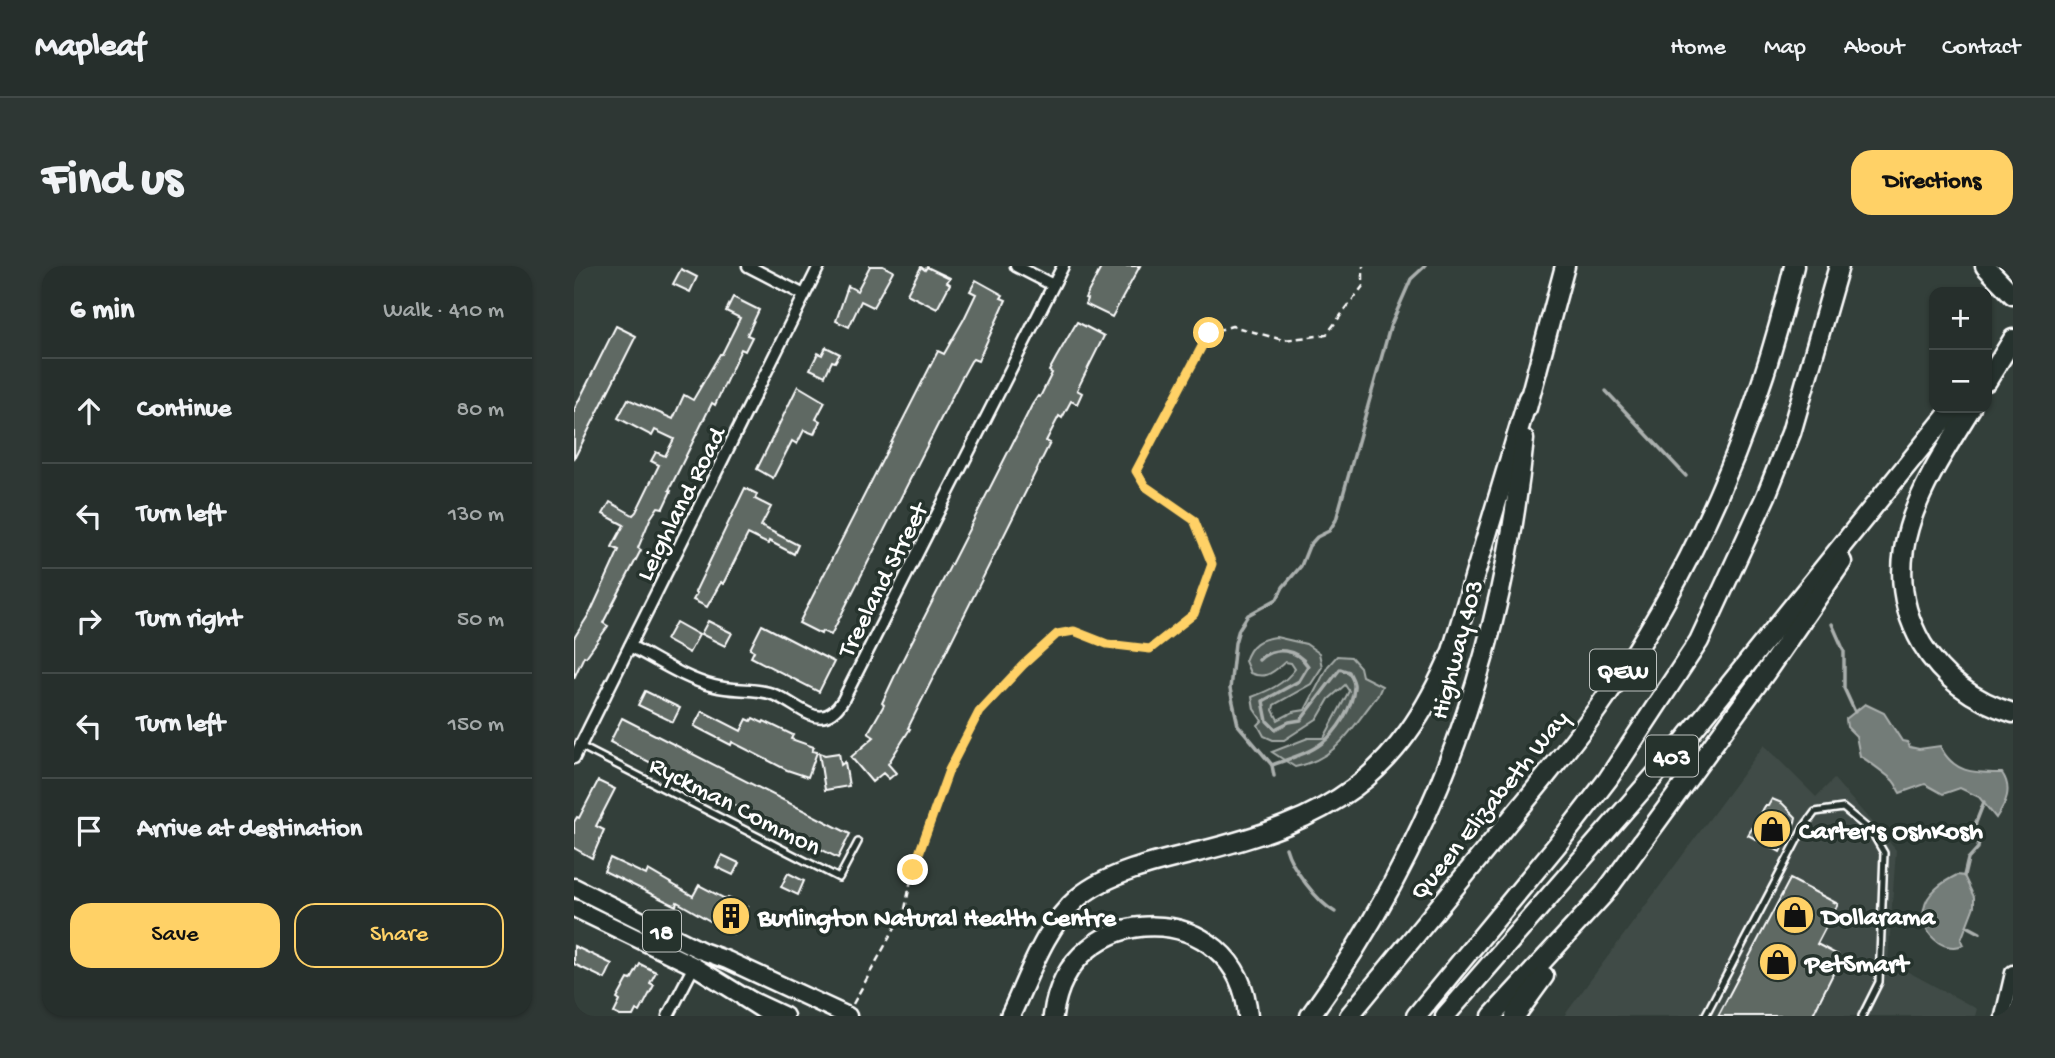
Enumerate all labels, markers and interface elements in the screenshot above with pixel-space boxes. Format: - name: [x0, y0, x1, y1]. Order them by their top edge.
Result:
- text: Mapleaf: [35, 29, 145, 67]
- text: Home: [1670, 34, 1726, 63]
- text: Map: [1764, 34, 1806, 63]
- text: About: [1844, 34, 1904, 63]
- text: Contact: [1942, 34, 2020, 63]
- button: Directions: [1851, 150, 2013, 215]
- text: Find us: [42, 153, 182, 211]
- map controls: [1929, 287, 1992, 413]
- button: +: [1929, 287, 1992, 350]
- text: 6 min: [70, 294, 134, 329]
- text: Walk · 410 m: [383, 298, 504, 325]
- route start: [1193, 317, 1224, 348]
- button: −: [1929, 350, 1992, 413]
- icon: ahead: [70, 392, 108, 430]
- text: Continue: [137, 395, 231, 426]
- text: 80 m: [457, 397, 504, 424]
- street label: Leighland Road: [631, 422, 736, 587]
- street label: Treeland Street: [832, 496, 938, 665]
- icon: left: [70, 497, 108, 535]
- text: Turn left: [137, 500, 225, 531]
- text: 130 m: [448, 502, 504, 529]
- street label: Highway 403: [1426, 577, 1493, 723]
- icon: right: [70, 602, 108, 640]
- text: Turn right: [137, 605, 241, 636]
- text: 50 m: [457, 607, 504, 634]
- road number: QEW: [1590, 650, 1656, 690]
- street label: Queen Elizabeth Way: [1405, 705, 1578, 908]
- icon: left: [70, 707, 108, 745]
- text: Turn left: [137, 710, 225, 741]
- text: 150 m: [448, 712, 504, 739]
- road number: 403: [1646, 736, 1698, 776]
- street label: Ryckman Common: [643, 751, 826, 865]
- shop icon: Carter's OshKosh: [1751, 808, 1793, 850]
- icon: arrive: [70, 812, 108, 850]
- text: Arrive at destination: [137, 815, 362, 846]
- place label: Carter's OshKosh: [1799, 818, 1983, 849]
- route end: [897, 854, 928, 885]
- shop icon: Dollarama: [1774, 894, 1816, 936]
- building icon: Burlington Natural Health Centre: [710, 895, 752, 937]
- button: Save: [70, 903, 280, 968]
- button: Share: [294, 903, 504, 968]
- place label: Dollarama: [1820, 904, 1936, 935]
- place label: Burlington Natural Health Centre: [757, 905, 1117, 936]
- road number: 18: [643, 910, 681, 952]
- shop icon: PetSmart: [1757, 941, 1799, 983]
- place label: PetSmart: [1803, 951, 1911, 982]

